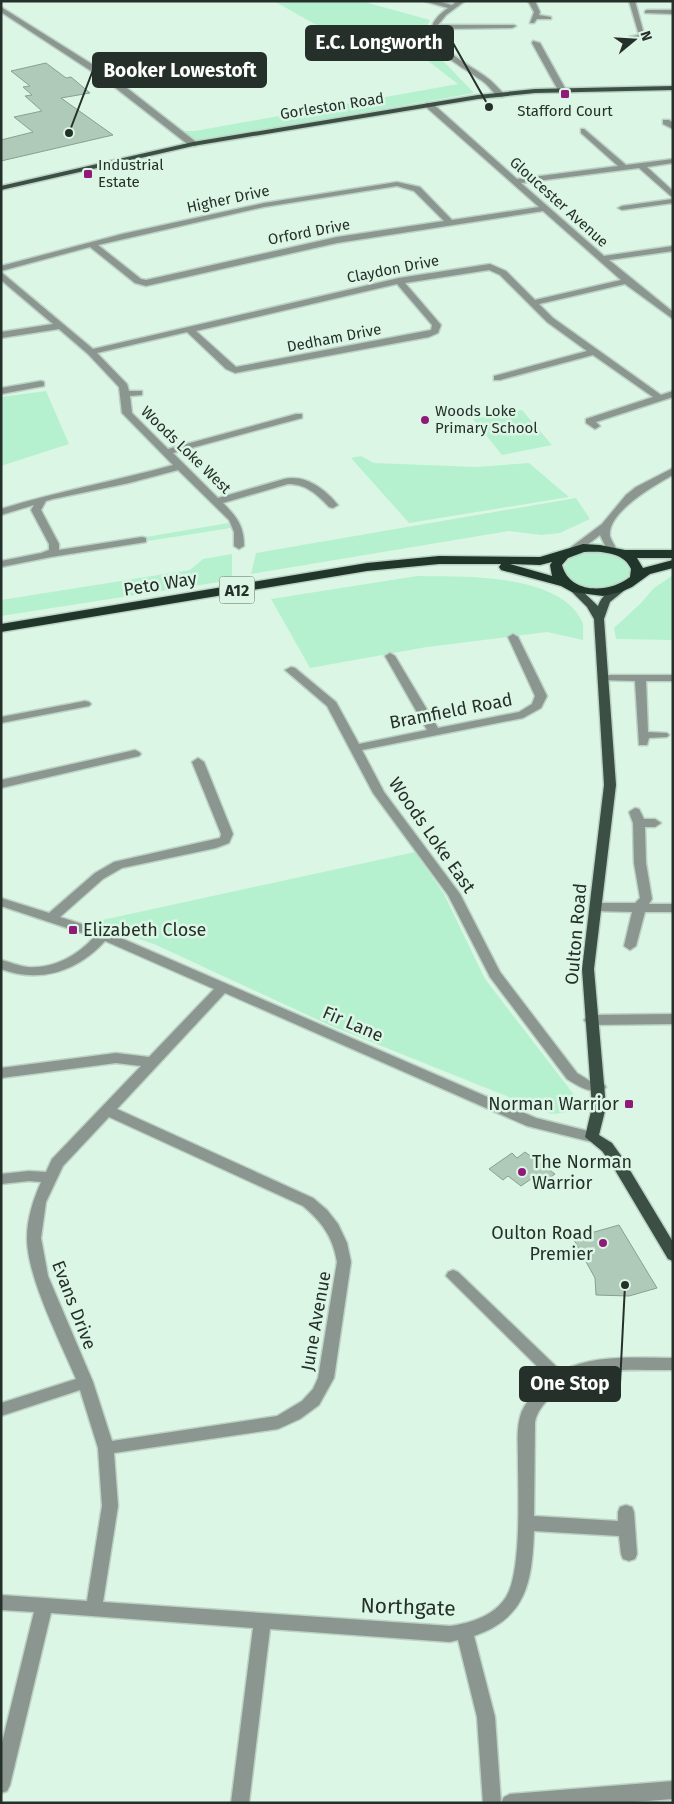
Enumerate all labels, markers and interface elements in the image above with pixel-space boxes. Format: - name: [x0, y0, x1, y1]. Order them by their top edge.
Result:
- north arrow: [609, 15, 659, 65]
- callout: E.C. Longworth: [306, 26, 453, 60]
- text: N: [636, 29, 655, 43]
- text: E.C. Longworth: [315, 31, 443, 54]
- callout: Booker Lowestoft: [93, 53, 266, 87]
- text: Booker Lowestoft: [103, 59, 257, 82]
- marker: Stafford Court: [559, 88, 571, 100]
- street label: Gorleston Road: [279, 89, 385, 123]
- place label: Stafford Court: [517, 102, 613, 120]
- street label: Gloucester Avenue: [506, 153, 612, 251]
- place label: Industrial Estate: [98, 156, 164, 191]
- marker: Industrial Estate: [82, 168, 94, 180]
- street label: Higher Drive: [185, 181, 271, 217]
- street label: Orford Drive: [266, 215, 352, 249]
- street label: Claydon Drive: [345, 251, 441, 287]
- street label: Dedham Drive: [285, 320, 383, 356]
- place label: Woods Loke Primary School: [435, 402, 538, 437]
- street label: Woods Loke West: [137, 403, 235, 498]
- marker: Woods Loke Primary School: [419, 414, 431, 426]
- street label: Peto Way: [122, 567, 198, 601]
- road number: A12: [220, 576, 254, 604]
- street label: Bramfield Road: [388, 688, 514, 734]
- street label: Woods Loke East: [384, 773, 480, 898]
- street label: Oulton Road: [561, 882, 591, 986]
- place label: Elizabeth Close: [83, 919, 206, 941]
- marker: Elizabeth Close: [67, 924, 79, 936]
- street label: Fir Lane: [319, 1001, 387, 1047]
- place label: Norman Warrior: [488, 1093, 619, 1115]
- marker: Norman Warrior: [623, 1098, 635, 1110]
- place label: The Norman Warrior: [532, 1151, 632, 1194]
- marker: The Norman Warrior: [516, 1166, 528, 1178]
- place label: Oulton Road Premier: [491, 1222, 593, 1265]
- marker: Oulton Road Premier: [597, 1237, 609, 1249]
- street label: Evans Drive: [47, 1257, 101, 1353]
- street label: June Avenue: [296, 1269, 336, 1373]
- callout: One Stop: [520, 1367, 620, 1401]
- text: One Stop: [530, 1372, 610, 1395]
- street label: Northgate: [360, 1592, 456, 1622]

